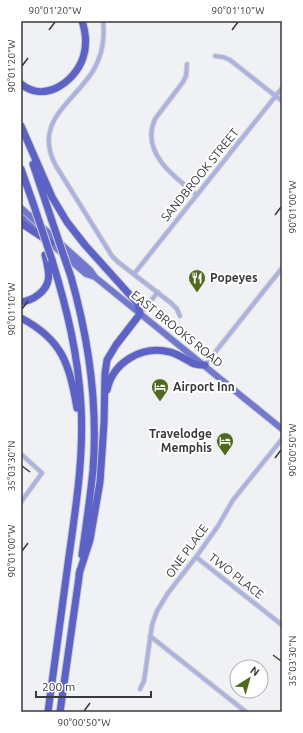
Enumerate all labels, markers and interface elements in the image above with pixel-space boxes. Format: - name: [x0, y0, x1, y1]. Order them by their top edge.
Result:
- text: 90°01'20"W: [29, 5, 81, 16]
- text: 90°01'10"W: [212, 5, 264, 16]
- text: 90°01'20"W: [6, 40, 17, 92]
- street label: SANDBROOK STREET: [158, 125, 241, 224]
- text: 90°01'00"W: [287, 181, 298, 233]
- restaurant icon: Popeyes: [187, 268, 207, 293]
- place label: Popeyes: [210, 271, 258, 284]
- text: 90°01'10"W: [6, 283, 17, 335]
- street label: EAST BROOKS ROAD: [129, 288, 226, 369]
- hotel icon: Airport Inn: [150, 377, 170, 402]
- place label: Airport Inn: [173, 380, 235, 393]
- text: 90°00'50"W: [287, 424, 298, 476]
- place label: Travelodge Memphis: [149, 427, 212, 454]
- hotel icon: Travelodge Memphis: [215, 431, 235, 456]
- text: 35°03'30"N: [6, 441, 17, 491]
- street label: ONE PLACE: [163, 521, 210, 580]
- text: 90°01'00"W: [6, 525, 17, 577]
- street label: TWO PLACE: [207, 550, 266, 601]
- text: 35°03'30"N: [287, 636, 298, 686]
- north arrow: [229, 659, 269, 699]
- text: N: [248, 664, 262, 678]
- scale bar: [36, 673, 151, 699]
- text: 200 m: [42, 680, 75, 693]
- text: 90°00'50"W: [58, 717, 110, 728]

